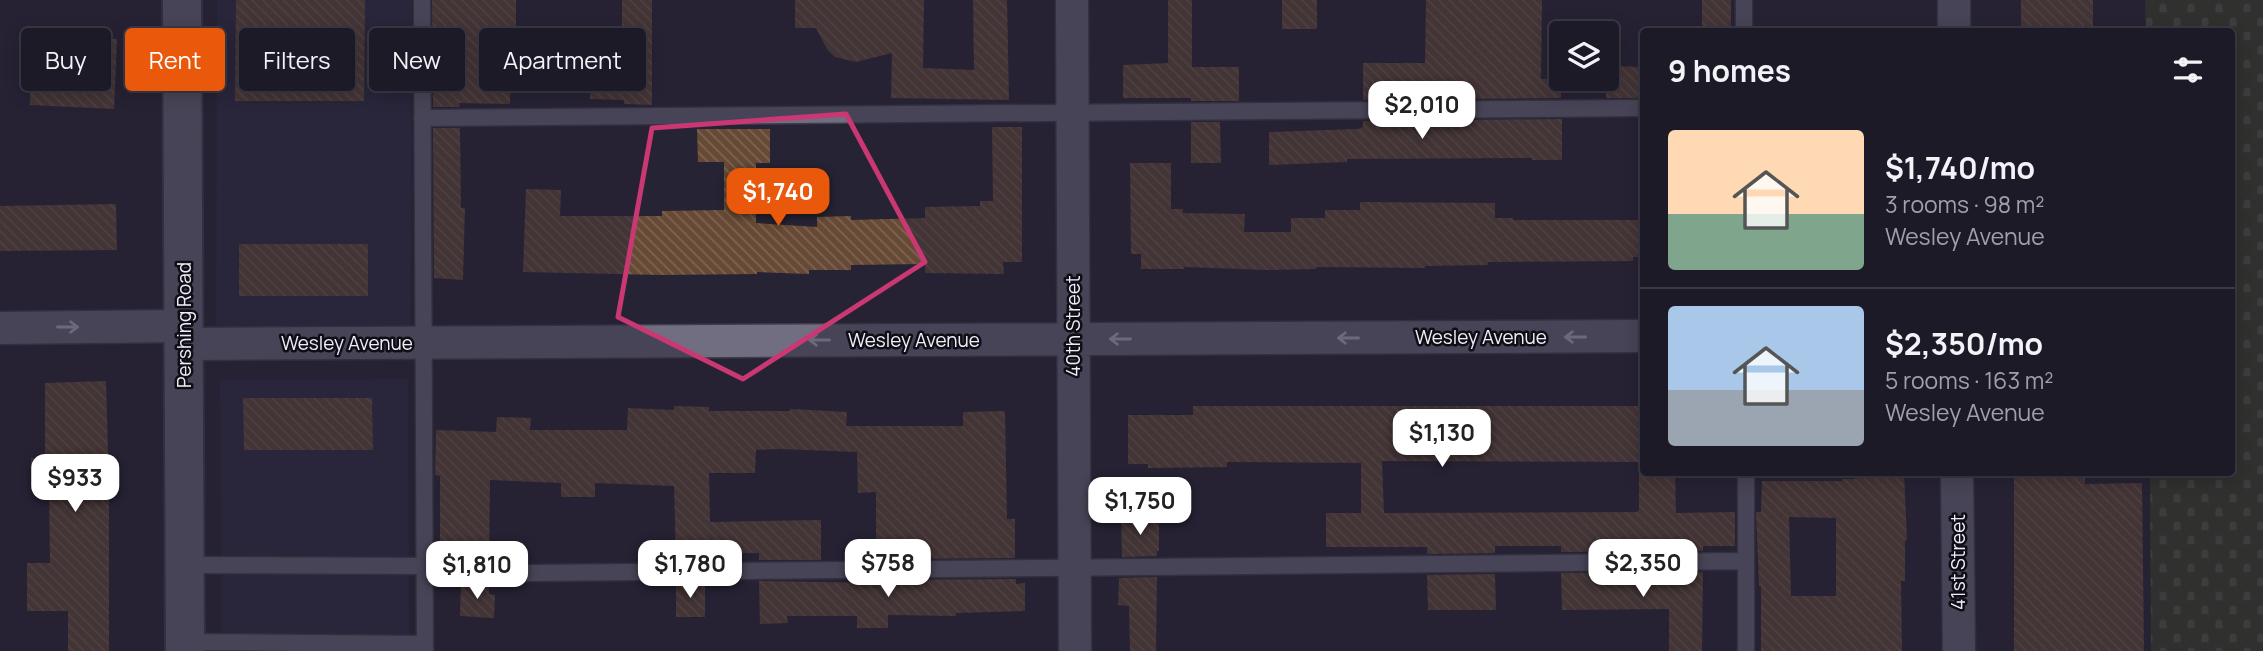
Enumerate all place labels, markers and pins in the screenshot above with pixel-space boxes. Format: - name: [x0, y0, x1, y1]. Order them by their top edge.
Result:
- pin: $2,010: [1365, 82, 1479, 141]
- pin: $1,740: [721, 168, 835, 228]
- pin: $1,130: [1385, 410, 1499, 469]
- pin: $933: [34, 454, 116, 514]
- pin: $1,750: [1083, 477, 1197, 537]
- pin: $1,780: [633, 540, 747, 600]
- pin: $758: [847, 540, 929, 599]
- pin: $2,350: [1586, 540, 1700, 599]
- pin: $1,810: [420, 542, 534, 601]

